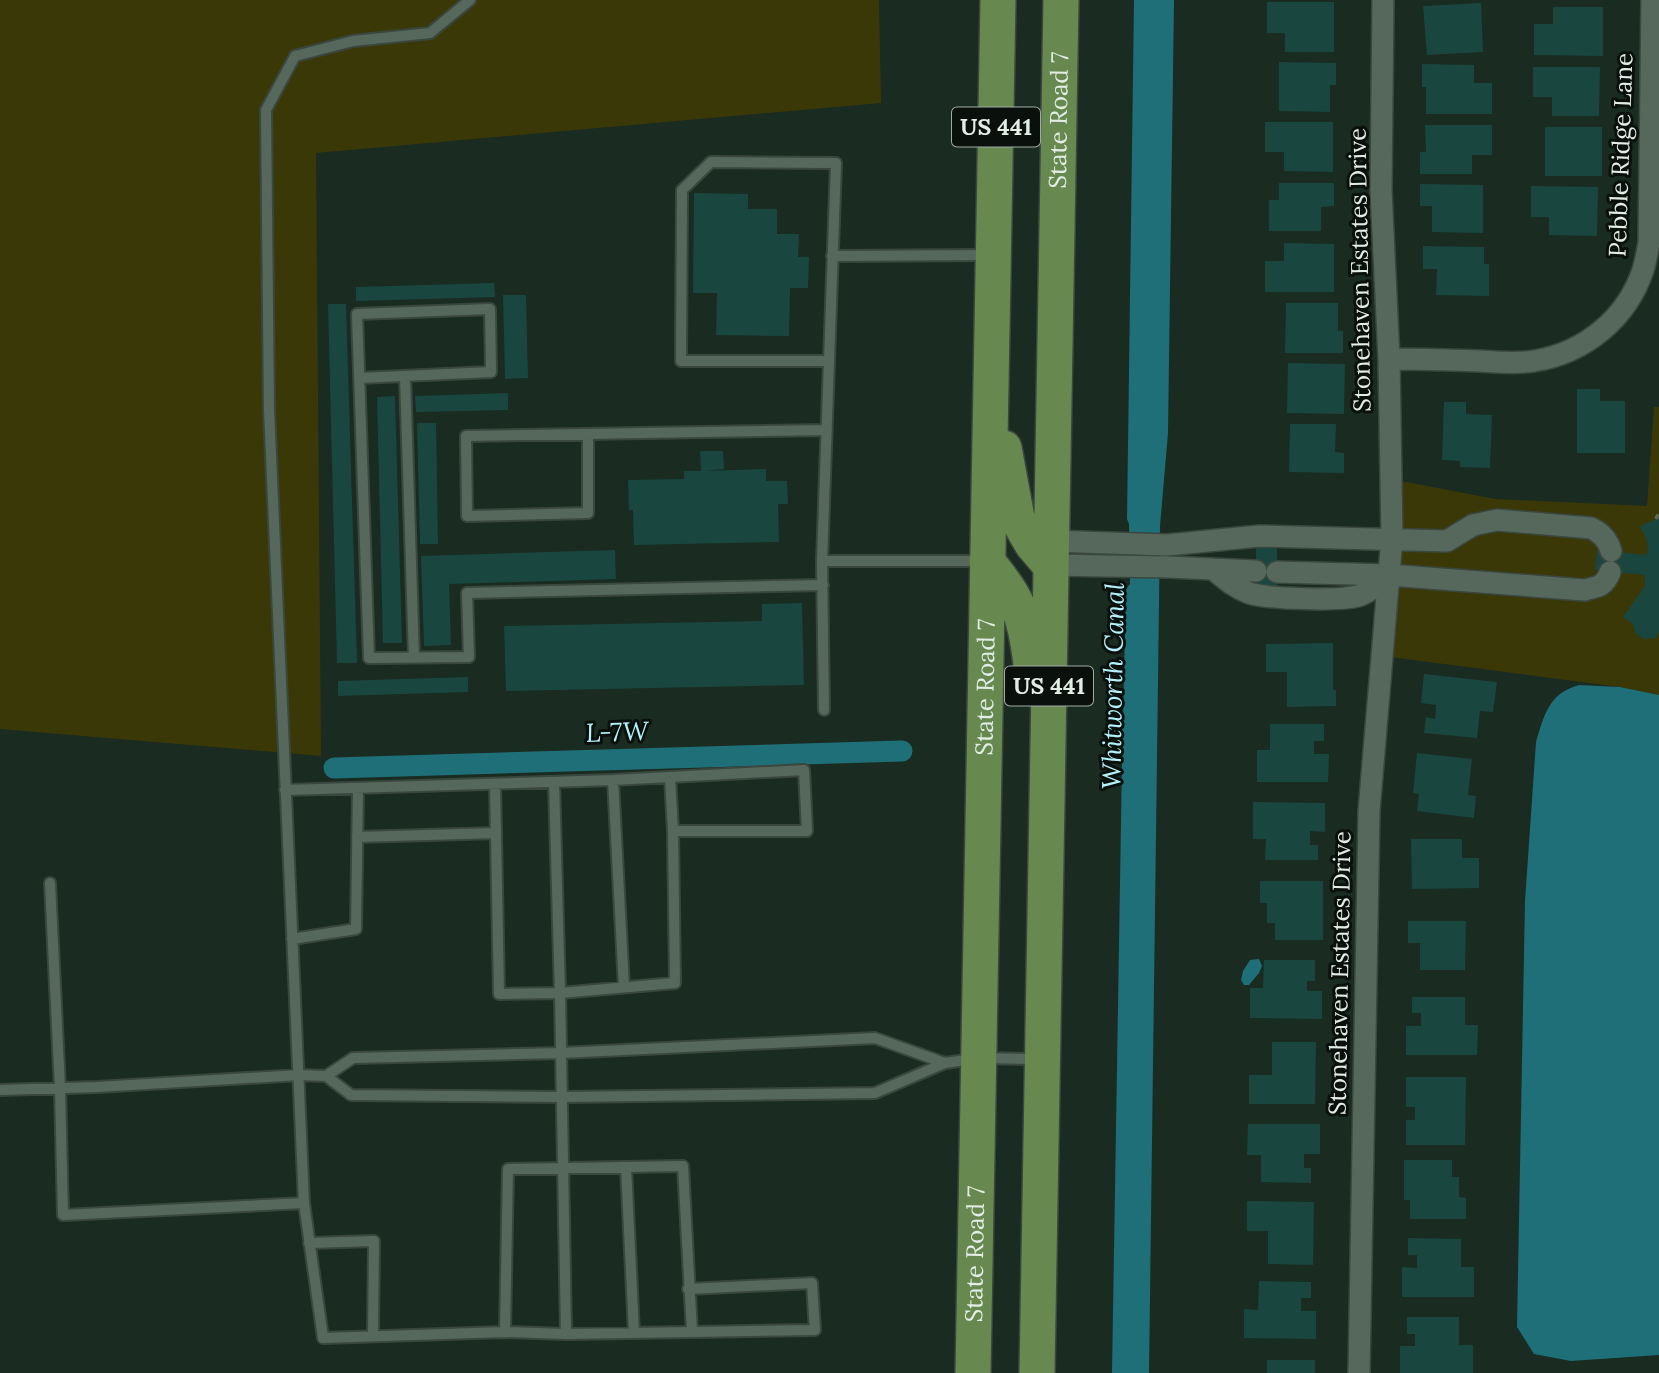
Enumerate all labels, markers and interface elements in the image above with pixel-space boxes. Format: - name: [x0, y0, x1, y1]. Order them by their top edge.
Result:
- street label: State Road 7: [1042, 52, 1075, 189]
- street label: Pebble Ridge Lane: [1601, 52, 1640, 258]
- road number: US 441: [952, 108, 1040, 146]
- street label: Stonehaven Estates Drive: [1342, 128, 1377, 412]
- water label: Whitworth Canal: [1094, 582, 1131, 789]
- street label: State Road 7: [968, 618, 1002, 756]
- road number: US 441: [1005, 666, 1093, 706]
- water label: L-7W: [585, 714, 650, 749]
- street label: Stonehaven Estates Drive: [1322, 831, 1357, 1115]
- street label: State Road 7: [958, 1185, 991, 1323]

